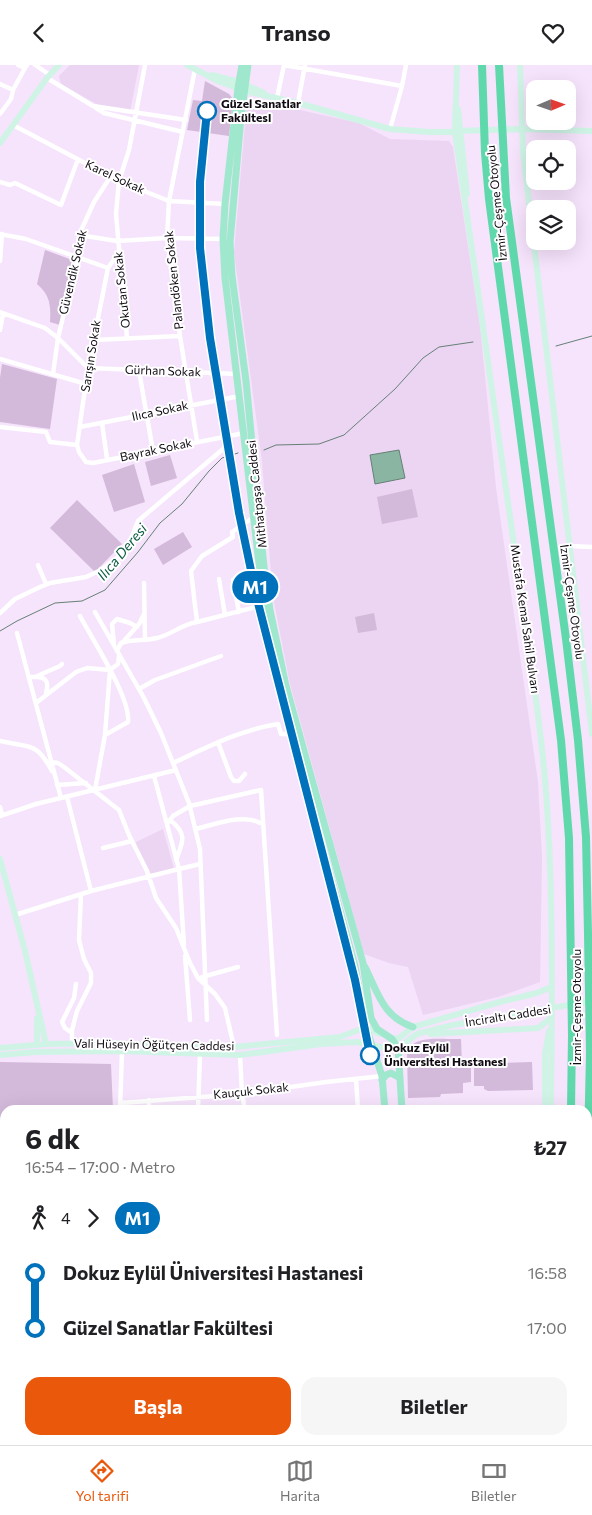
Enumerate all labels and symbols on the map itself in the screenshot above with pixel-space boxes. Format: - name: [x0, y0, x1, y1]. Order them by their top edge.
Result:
- north arrow: [526, 80, 576, 130]
- place label: Güzel Sanatlar Fakültesi: [221, 96, 301, 124]
- marker: Güzel Sanatlar Fakültesi: [197, 101, 217, 121]
- street label: İzmir-Çeşme Otoyolu: [483, 145, 509, 262]
- street label: Karel Sokak: [83, 156, 148, 196]
- street label: Güvendik Sokak: [55, 227, 89, 316]
- street label: Palandöken Sokak: [161, 229, 185, 330]
- street label: Okutan Sokak: [110, 251, 132, 329]
- street label: Sarışın Sokak: [77, 319, 103, 393]
- street label: Gürhan Sokak: [125, 362, 202, 378]
- street label: Ilıca Sokak: [130, 397, 190, 423]
- street label: Bayrak Sokak: [118, 434, 194, 463]
- street label: Mithatpaşa Caddesi: [243, 440, 269, 549]
- water label: Ilıca Deresi: [93, 520, 150, 583]
- street label: Mustafa Kemal Sahil Bulvarı: [509, 543, 543, 694]
- street label: İzmir-Çeşme Otoyolu: [558, 543, 588, 660]
- line badge: M1: [232, 571, 278, 603]
- street label: İzmir-Çeşme Otoyolu: [569, 949, 583, 1065]
- street label: İnciraltı Caddesi: [464, 1001, 552, 1029]
- street label: Vali Hüseyin Öğütçen Caddesi: [74, 1036, 234, 1052]
- place label: Dokuz Eylül Üniversitesi Hastanesi: [384, 1040, 506, 1068]
- marker: Dokuz Eylül Üniversitesi Hastanesi: [360, 1045, 380, 1065]
- street label: Kauçuk Sokak: [212, 1079, 290, 1101]

